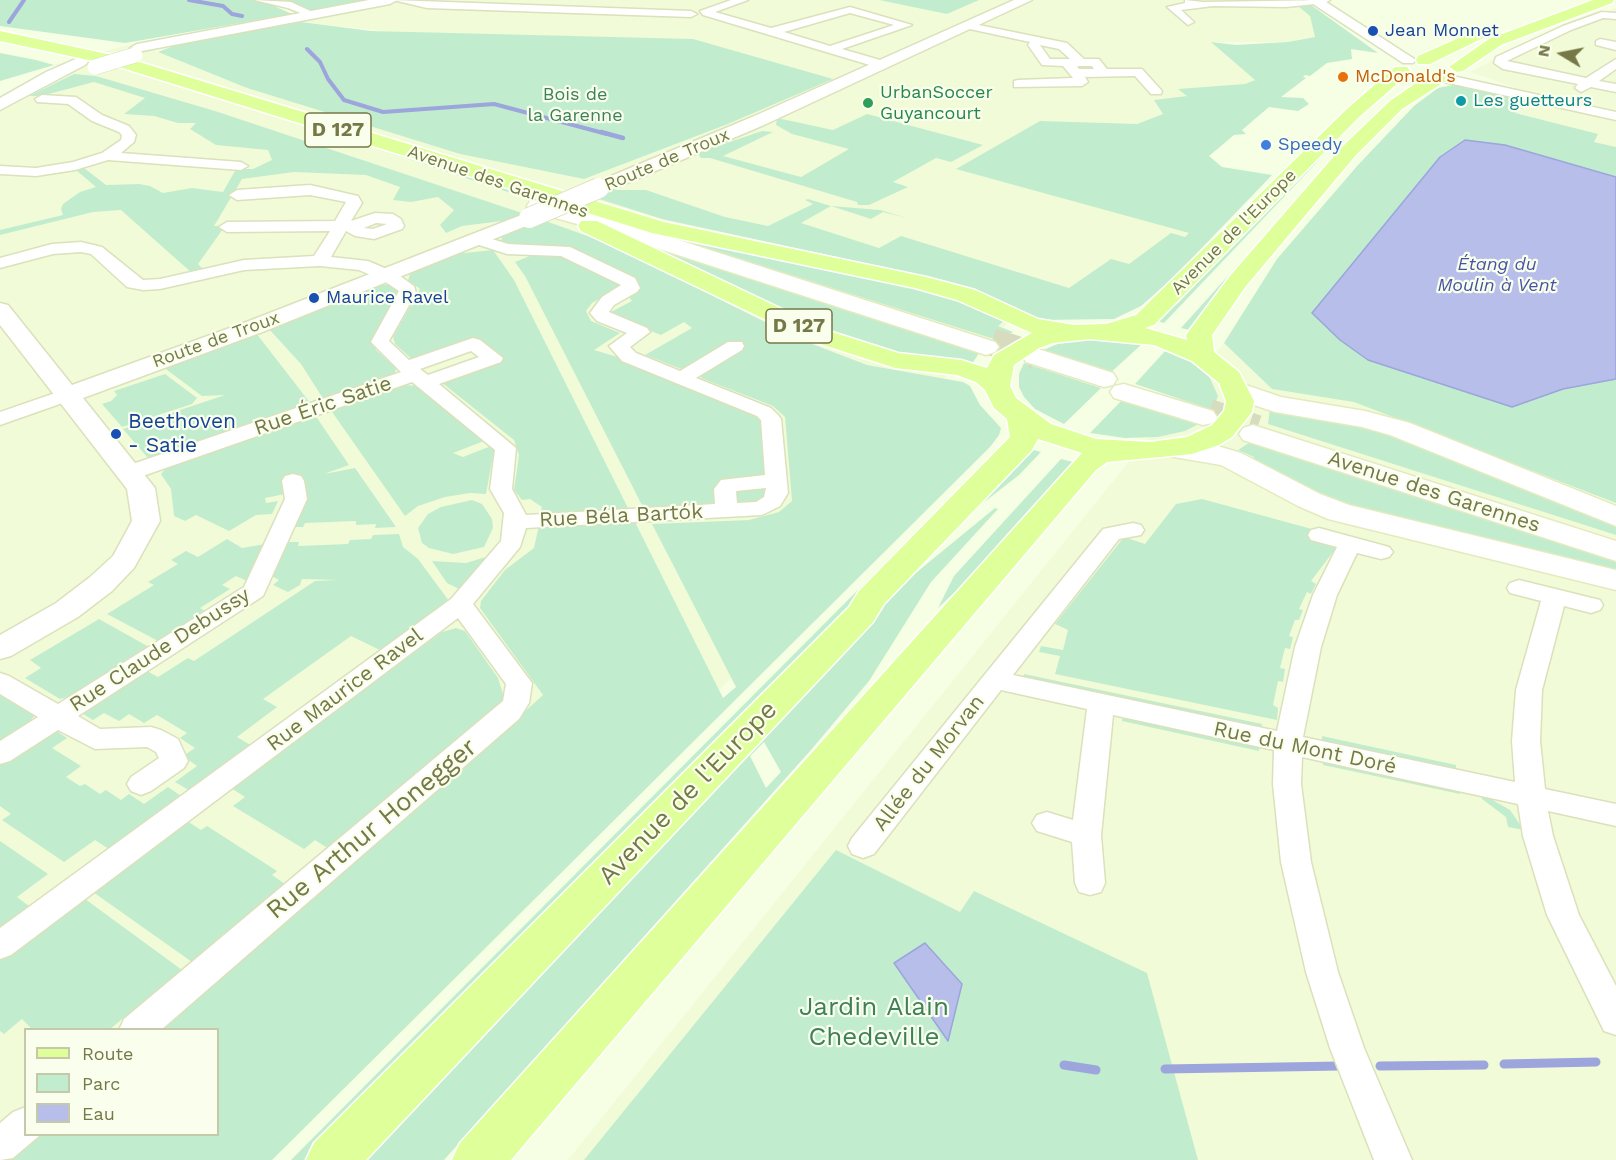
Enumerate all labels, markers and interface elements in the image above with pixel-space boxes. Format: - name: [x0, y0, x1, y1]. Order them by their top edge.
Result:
- place label: Jean Monnet: [1385, 20, 1499, 42]
- marker: Jean Monnet: [1366, 24, 1380, 38]
- north arrow: [1532, 24, 1592, 84]
- text: N: [1533, 43, 1554, 58]
- place label: McDonald's: [1355, 66, 1456, 88]
- marker: McDonald's: [1336, 70, 1350, 84]
- place label: UrbanSoccer Guyancourt: [880, 82, 993, 124]
- park label: Bois de la Garenne: [527, 84, 623, 127]
- place label: Les guetteurs: [1473, 90, 1592, 112]
- marker: Les guetteurs: [1454, 94, 1468, 108]
- marker: UrbanSoccer Guyancourt: [861, 96, 875, 110]
- road number: D 127: [305, 113, 371, 147]
- street label: Route de Troux: [601, 124, 733, 196]
- place label: Speedy: [1278, 134, 1342, 156]
- marker: Speedy: [1259, 138, 1273, 152]
- street label: Avenue des Garennes: [405, 141, 591, 223]
- street label: Avenue de l'Europe: [1167, 165, 1301, 299]
- water label: Étang du Moulin à Vent: [1437, 254, 1557, 296]
- place label: Maurice Ravel: [326, 287, 448, 309]
- marker: Maurice Ravel: [307, 291, 321, 305]
- street label: Route de Troux: [150, 307, 282, 373]
- road number: D 127: [766, 309, 832, 343]
- street label: Rue Éric Satie: [251, 371, 395, 441]
- place label: Beethoven - Satie: [128, 409, 236, 459]
- marker: Beethoven - Satie: [109, 427, 123, 441]
- street label: Avenue des Garennes: [1325, 446, 1543, 538]
- street label: Rue Béla Bartók: [538, 499, 704, 533]
- street label: Rue Claude Debussy: [65, 582, 255, 718]
- street label: Rue Maurice Ravel: [262, 623, 428, 757]
- street label: Allée du Morvan: [868, 690, 990, 836]
- street label: Avenue de l'Europe: [592, 694, 784, 892]
- street label: Rue du Mont Doré: [1211, 716, 1399, 780]
- street label: Rue Arthur Honegger: [260, 732, 484, 926]
- park label: Jardin Alain Chedeville: [799, 991, 949, 1052]
- legend: [24, 1028, 219, 1136]
- text: Route: [82, 1043, 134, 1064]
- text: Parc: [82, 1073, 120, 1094]
- text: Eau: [82, 1103, 115, 1124]

